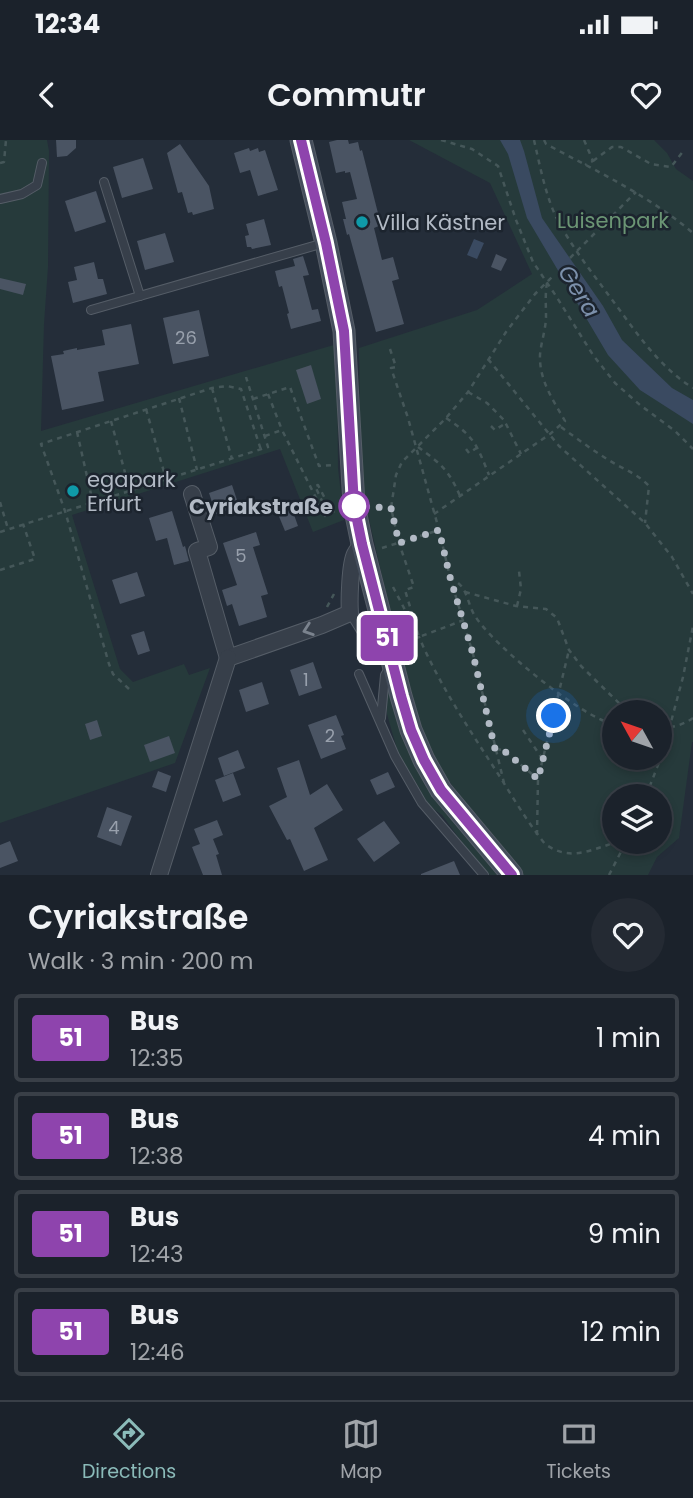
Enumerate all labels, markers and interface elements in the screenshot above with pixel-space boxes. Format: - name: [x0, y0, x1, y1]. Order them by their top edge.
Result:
- text: 12:34: [35, 6, 100, 42]
- text: Commutr: [267, 72, 426, 117]
- icon: back: [28, 76, 66, 114]
- icon: heart: [627, 76, 665, 114]
- park label: Luisenpark: [557, 206, 669, 235]
- place label: Villa Kästner: [376, 208, 505, 237]
- marker: Villa Kästner: [354, 214, 370, 230]
- water label: Gera: [551, 259, 607, 323]
- house number: 26: [175, 325, 197, 350]
- place label: egapark Erfurt: [87, 465, 176, 518]
- marker: egapark Erfurt: [65, 483, 81, 499]
- marker: Cyriakstraße: [339, 491, 369, 521]
- place label: Cyriakstraße: [189, 492, 333, 521]
- house number: 5: [235, 543, 247, 568]
- line badge: 51: [356, 615, 418, 661]
- text: 51: [375, 621, 399, 654]
- one-way arrow: [302, 622, 314, 636]
- house number: 1: [303, 667, 309, 692]
- your location: [536, 698, 571, 733]
- north arrow: [602, 700, 672, 770]
- map controls: [602, 700, 672, 854]
- house number: 2: [325, 723, 335, 748]
- button: layers: [602, 784, 672, 854]
- house number: 4: [108, 815, 120, 840]
- text: Cyriakstraße: [28, 894, 248, 941]
- button: heart: [591, 898, 665, 972]
- text: Walk · 3 min · 200 m: [28, 945, 254, 977]
- text: Bus: [130, 1003, 179, 1039]
- text: 1 min: [596, 1020, 661, 1056]
- text: 51: [58, 1021, 83, 1054]
- text: 12:35: [130, 1042, 183, 1074]
- text: Bus: [130, 1101, 179, 1137]
- text: 4 min: [588, 1118, 661, 1154]
- text: 51: [58, 1119, 83, 1152]
- text: 12:38: [130, 1140, 184, 1172]
- text: Bus: [130, 1199, 179, 1235]
- text: 9 min: [588, 1216, 661, 1252]
- text: 51: [58, 1217, 83, 1250]
- text: 12:43: [130, 1238, 184, 1270]
- text: Bus: [130, 1297, 179, 1333]
- text: 12 min: [581, 1314, 661, 1350]
- text: 51: [58, 1315, 83, 1348]
- text: 12:46: [130, 1336, 185, 1368]
- tab: Directions: [82, 1415, 176, 1486]
- tab: Map: [340, 1415, 382, 1486]
- tab: Tickets: [546, 1415, 611, 1486]

